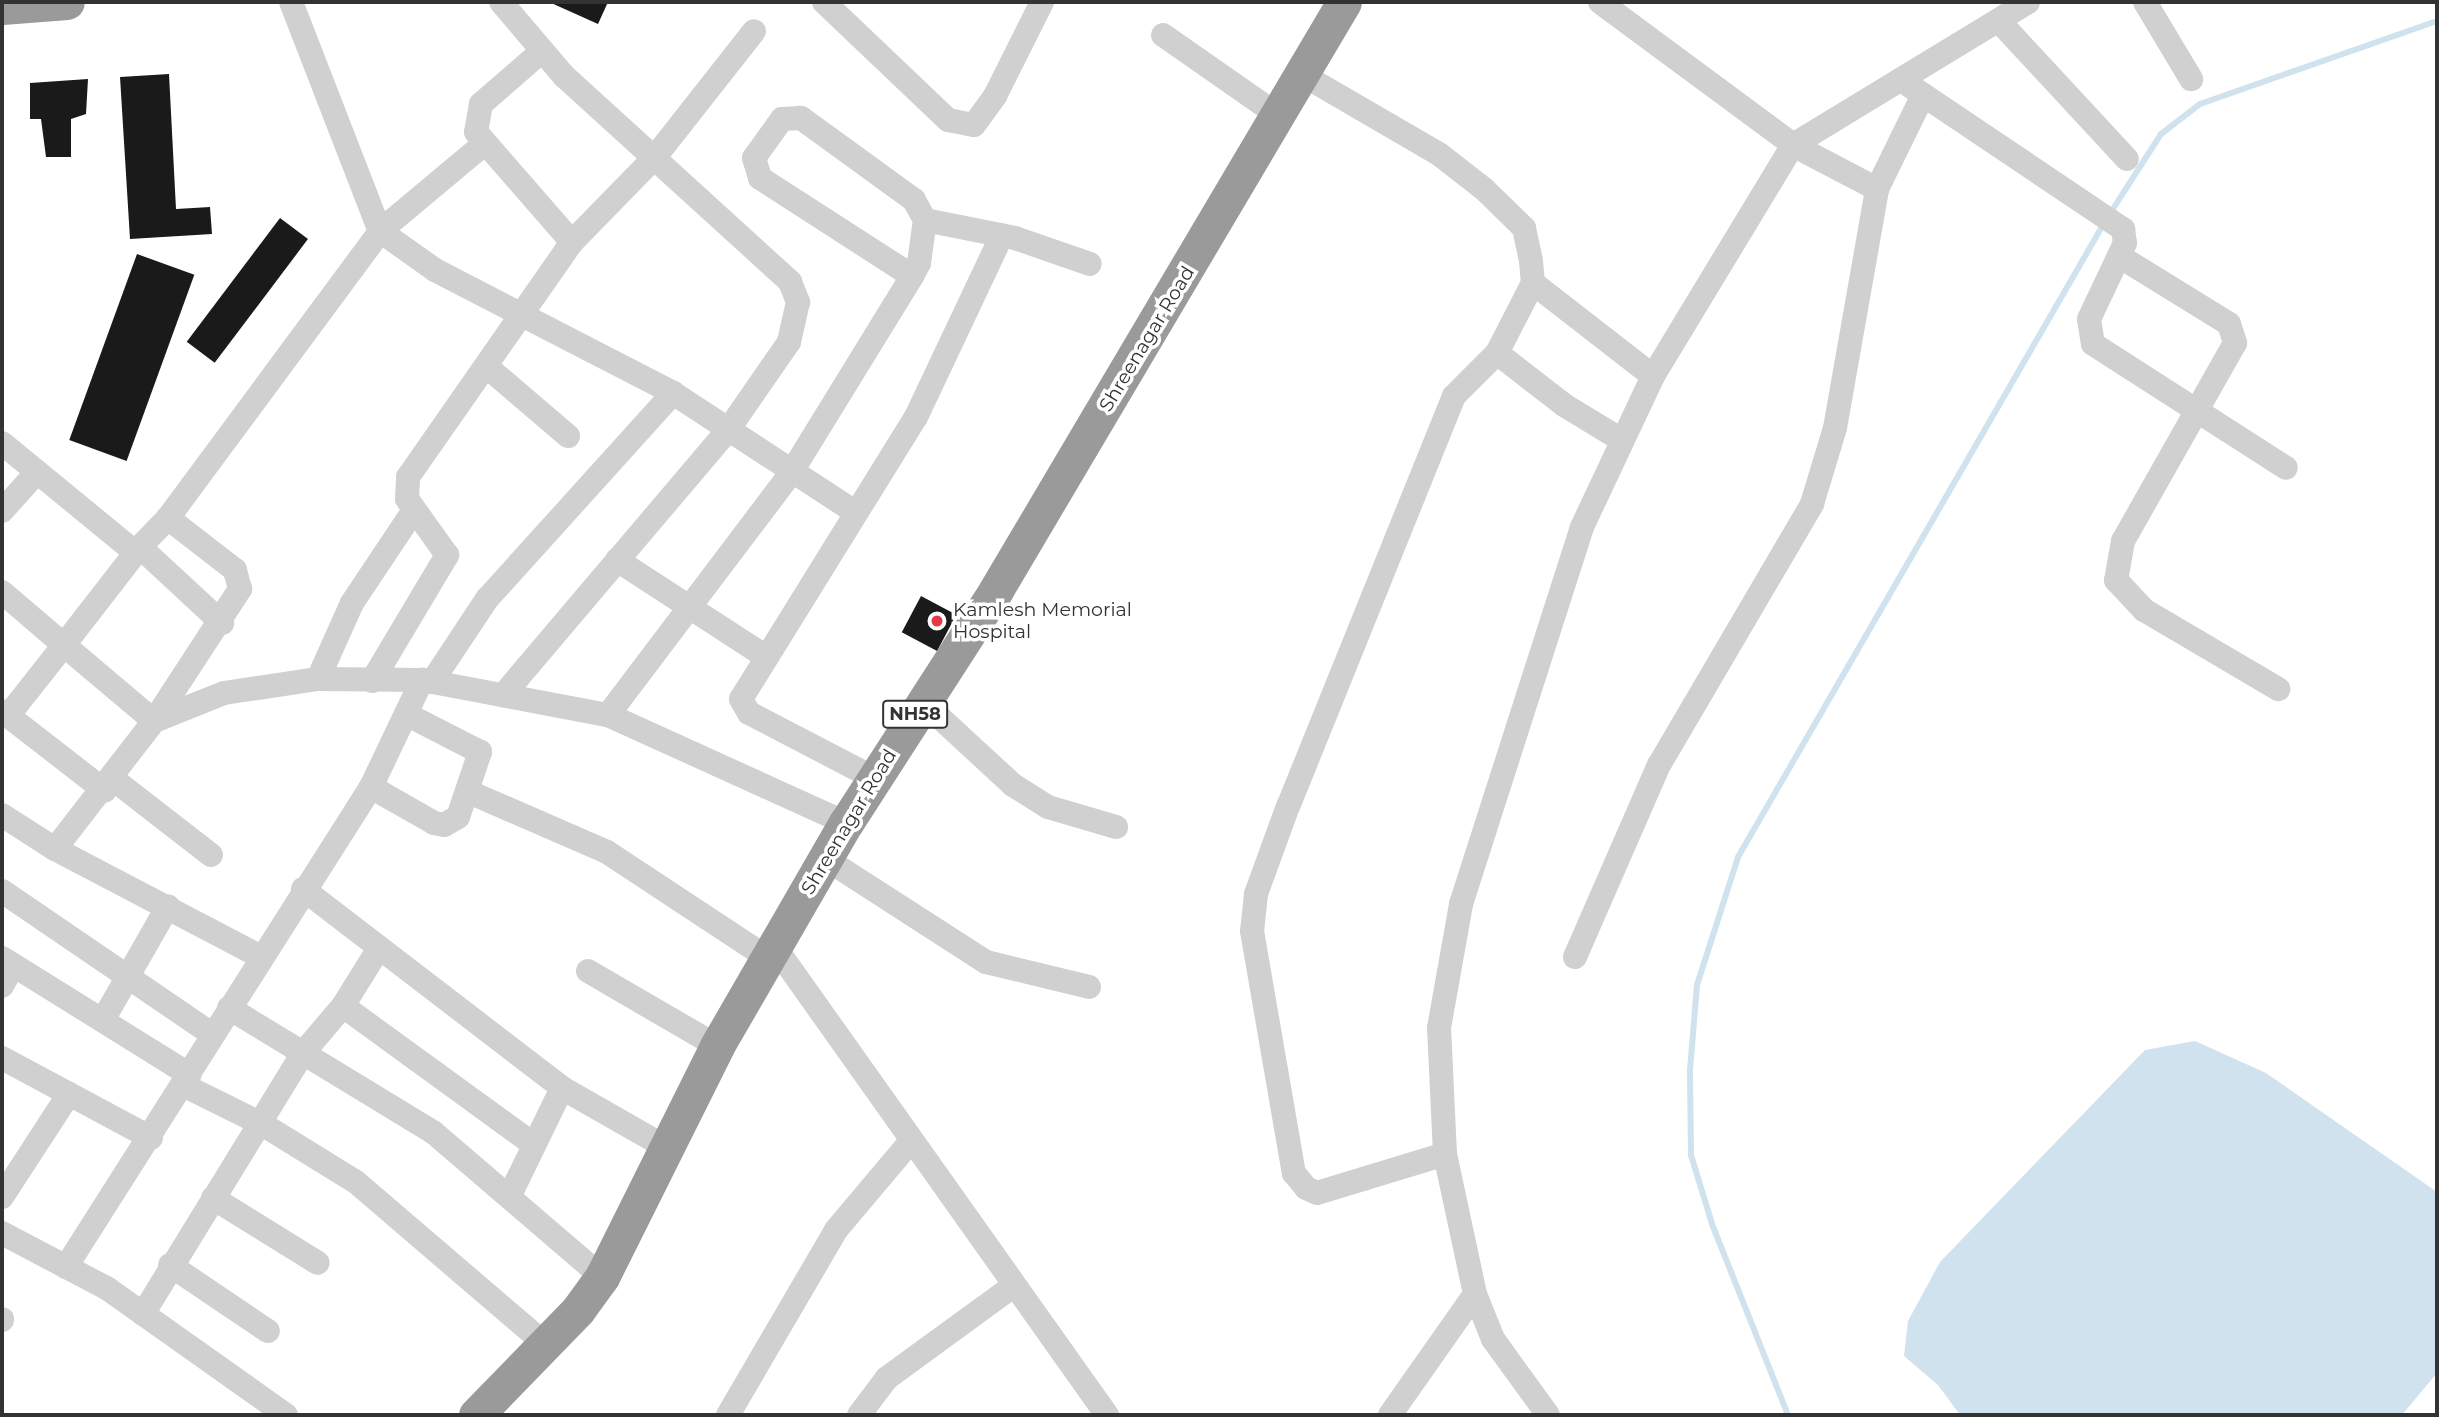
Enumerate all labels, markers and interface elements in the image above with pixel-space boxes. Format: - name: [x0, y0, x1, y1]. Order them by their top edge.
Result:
- street label: Shreenagar Road: [1095, 262, 1199, 416]
- place label: Kamlesh Memorial Hospital: [953, 599, 1132, 643]
- marker: Kamlesh Memorial Hospital: [927, 611, 947, 631]
- road number: NH58: [882, 700, 948, 728]
- street label: Shreenagar Road: [797, 745, 901, 899]

